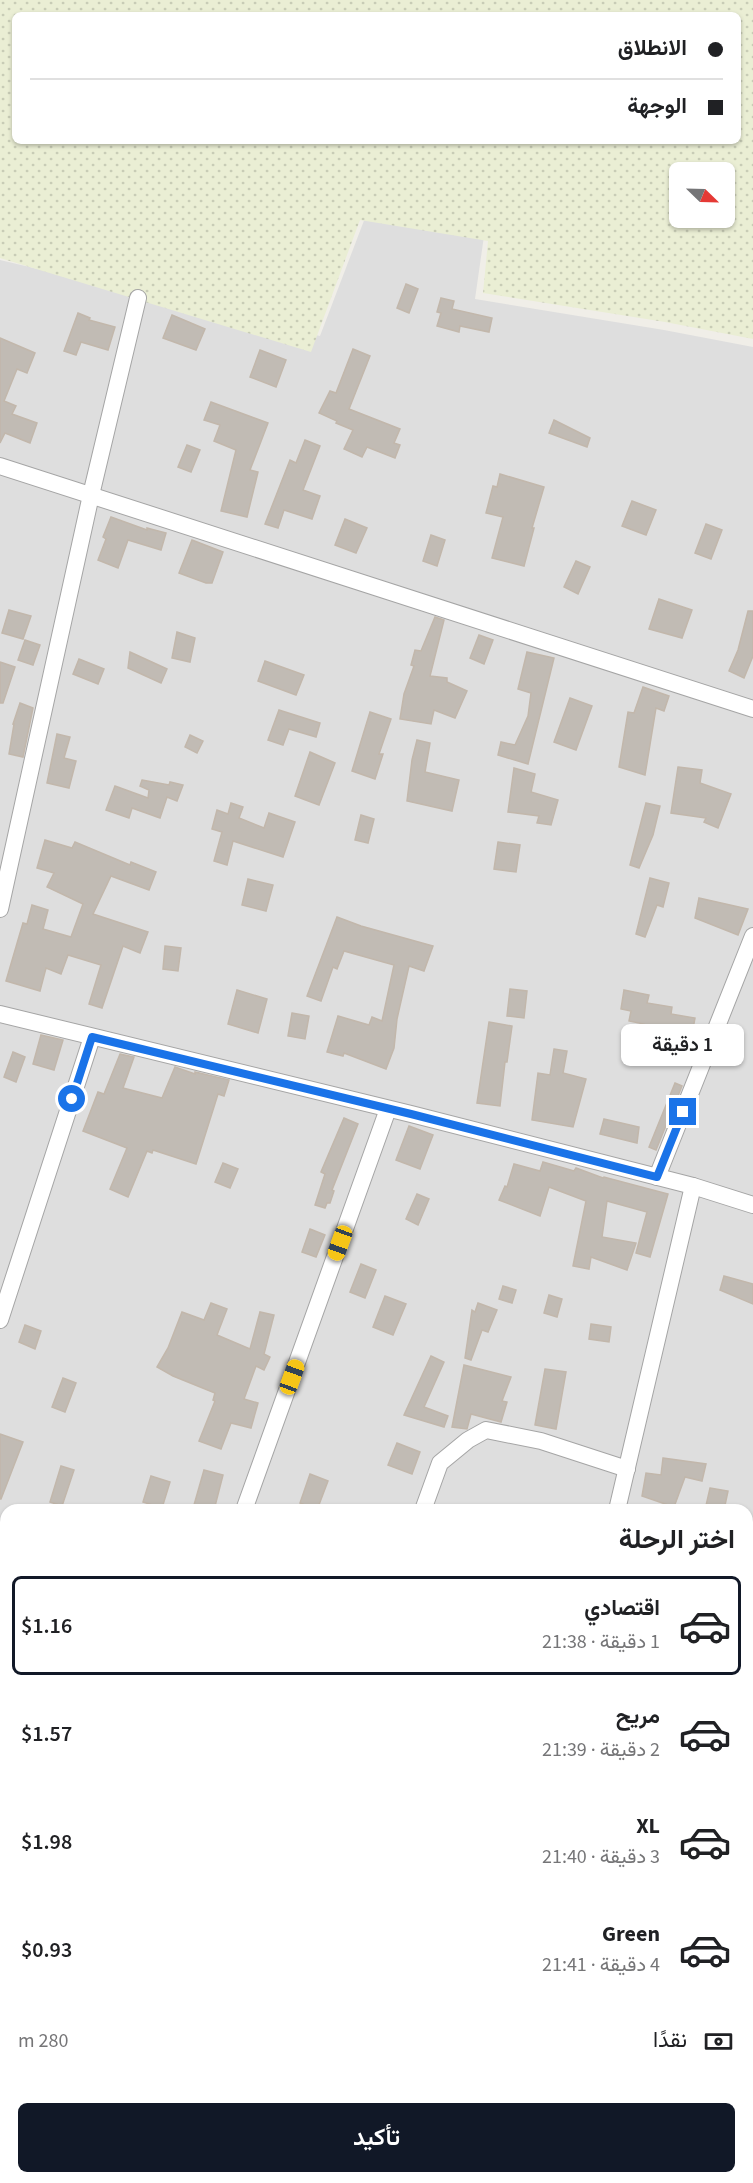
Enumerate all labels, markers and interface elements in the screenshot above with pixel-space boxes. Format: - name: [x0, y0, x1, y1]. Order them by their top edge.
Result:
- text: الانطلاق: [618, 32, 687, 64]
- text: الوجهة: [627, 90, 687, 122]
- north arrow: [669, 162, 735, 228]
- map controls: [669, 162, 735, 228]
- callout: 1 دقيقة: [622, 1025, 744, 1067]
- text: 1 دقيقة: [652, 1031, 713, 1059]
- route start: [58, 1085, 85, 1112]
- route end: [669, 1098, 696, 1125]
- car: [325, 1223, 355, 1263]
- car: [277, 1357, 307, 1397]
- text: اختر الرحلة: [619, 1520, 735, 1559]
- text: اقتصادي: [584, 1592, 660, 1624]
- icon: car: [678, 1599, 732, 1653]
- text: $1.16: [21, 1610, 72, 1642]
- text: 1 دقيقة · 21:38: [542, 1628, 660, 1656]
- text: مريح: [616, 1700, 660, 1732]
- icon: car: [678, 1707, 732, 1761]
- text: $1.57: [21, 1718, 72, 1750]
- text: 2 دقيقة · 21:39: [542, 1736, 660, 1764]
- text: XL: [636, 1810, 660, 1842]
- icon: car: [678, 1815, 732, 1869]
- text: $1.98: [21, 1826, 72, 1858]
- text: 3 دقيقة · 21:40: [542, 1843, 660, 1871]
- text: Green: [602, 1918, 660, 1950]
- icon: car: [678, 1923, 732, 1977]
- text: $0.93: [21, 1934, 72, 1966]
- text: 4 دقيقة · 21:41: [542, 1951, 660, 1979]
- text: نقدًا: [653, 2024, 687, 2056]
- icon: cash: [702, 2025, 735, 2058]
- text: 280 m: [18, 2027, 68, 2055]
- button: تأكيد: [18, 2103, 735, 2172]

